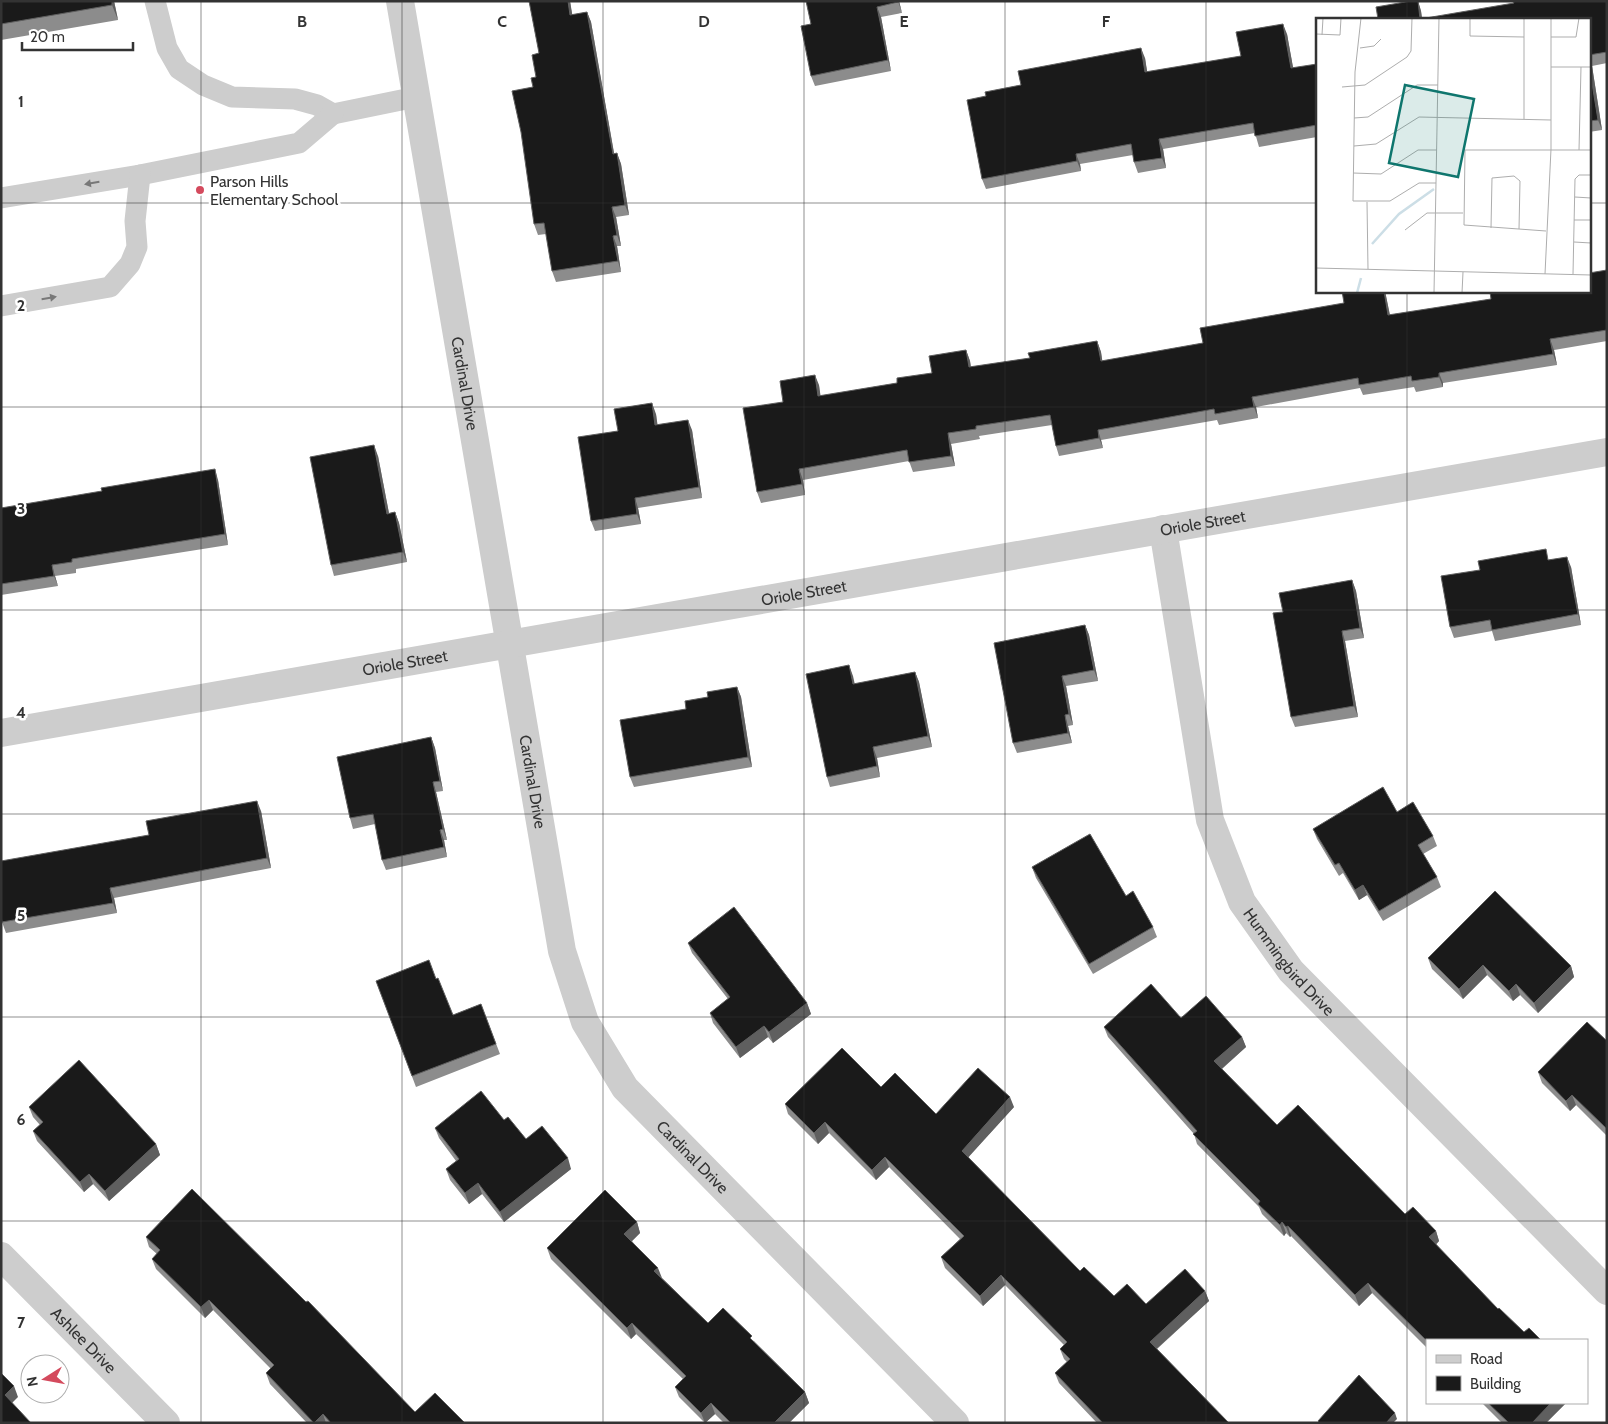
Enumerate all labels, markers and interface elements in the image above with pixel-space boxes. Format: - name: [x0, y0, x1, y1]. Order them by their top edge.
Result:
- text: B: [297, 12, 307, 31]
- text: C: [497, 12, 507, 31]
- text: D: [698, 12, 710, 31]
- text: E: [899, 12, 909, 31]
- text: F: [1102, 12, 1111, 31]
- inset map: [1316, 18, 1590, 292]
- scale bar: [22, 20, 134, 52]
- text: 20 m: [30, 28, 65, 46]
- text: 1: [18, 92, 24, 111]
- place label: Parson Hills Elementary School: [210, 172, 338, 209]
- one-way arrow: [83, 179, 99, 187]
- marker: Parson Hills Elementary School: [194, 184, 206, 196]
- one-way arrow: [42, 293, 58, 301]
- text: 2: [17, 296, 25, 315]
- street label: Cardinal Drive: [448, 335, 483, 432]
- text: 3: [17, 499, 25, 518]
- street label: Oriole Street: [1159, 506, 1247, 540]
- street label: Oriole Street: [760, 576, 848, 609]
- street label: Oriole Street: [361, 645, 450, 679]
- text: 4: [16, 703, 26, 722]
- street label: Cardinal Drive: [516, 733, 550, 830]
- street label: Hummingbird Drive: [1240, 904, 1339, 1019]
- text: 5: [17, 906, 25, 925]
- text: 6: [17, 1110, 26, 1129]
- street label: Cardinal Drive: [653, 1116, 733, 1197]
- street label: Ashlee Drive: [47, 1303, 121, 1377]
- text: 7: [17, 1313, 26, 1332]
- legend: [1426, 1339, 1588, 1404]
- text: Road: [1470, 1350, 1503, 1368]
- north arrow: [20, 1354, 70, 1404]
- text: N: [22, 1375, 42, 1388]
- text: Building: [1470, 1375, 1521, 1393]

